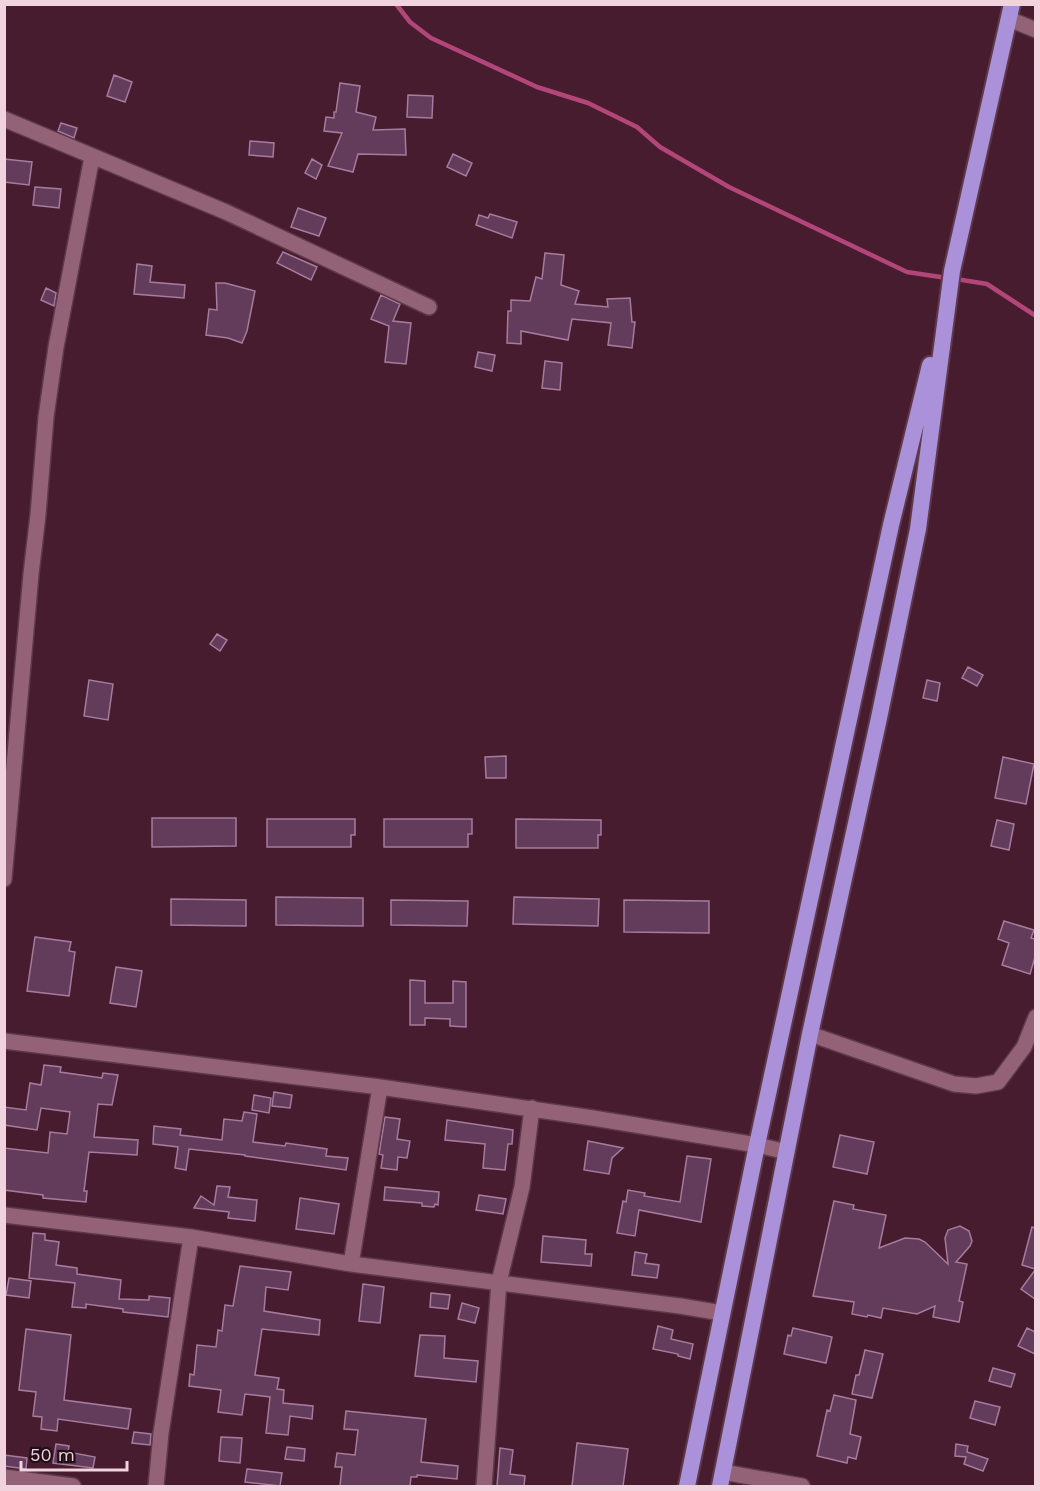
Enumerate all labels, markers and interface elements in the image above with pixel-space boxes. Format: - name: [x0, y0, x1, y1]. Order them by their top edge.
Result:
- scale bar: [21, 1434, 128, 1472]
- text: 50 m: [30, 1444, 75, 1465]

